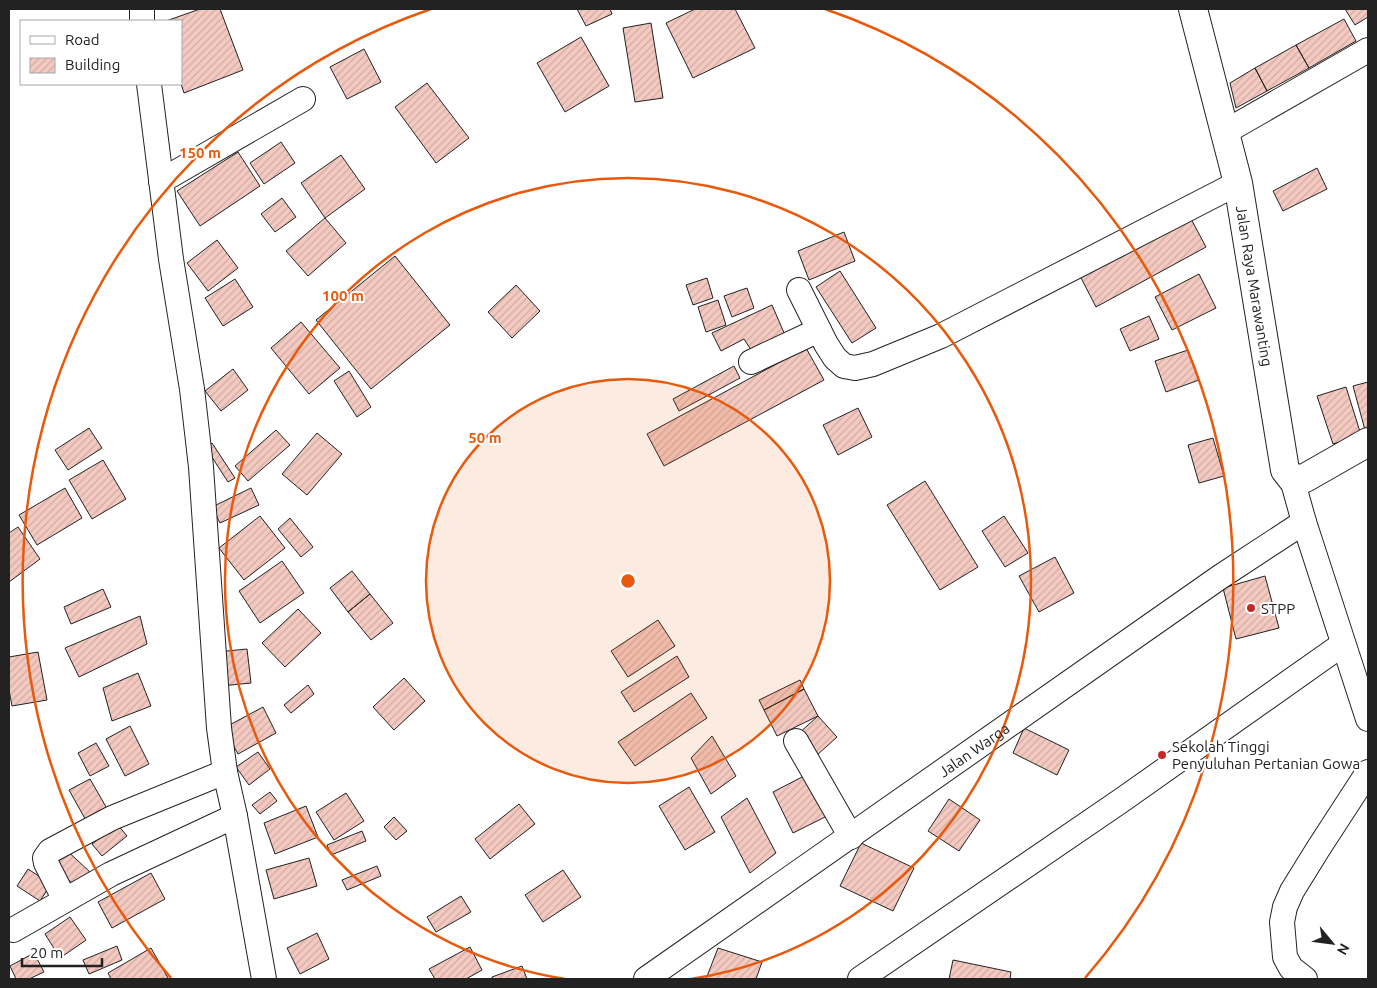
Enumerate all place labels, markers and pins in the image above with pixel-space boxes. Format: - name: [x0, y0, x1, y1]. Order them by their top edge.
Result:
- centre of rings: [619, 572, 637, 590]
- place label: STPP: [1261, 600, 1295, 617]
- marker: STPP: [1245, 602, 1257, 614]
- place label: Sekolah Tinggi Penyuluhan Pertanian Gowa: [1172, 738, 1360, 772]
- marker: Sekolah Tinggi Penyuluhan Pertanian Gowa: [1156, 749, 1168, 761]

